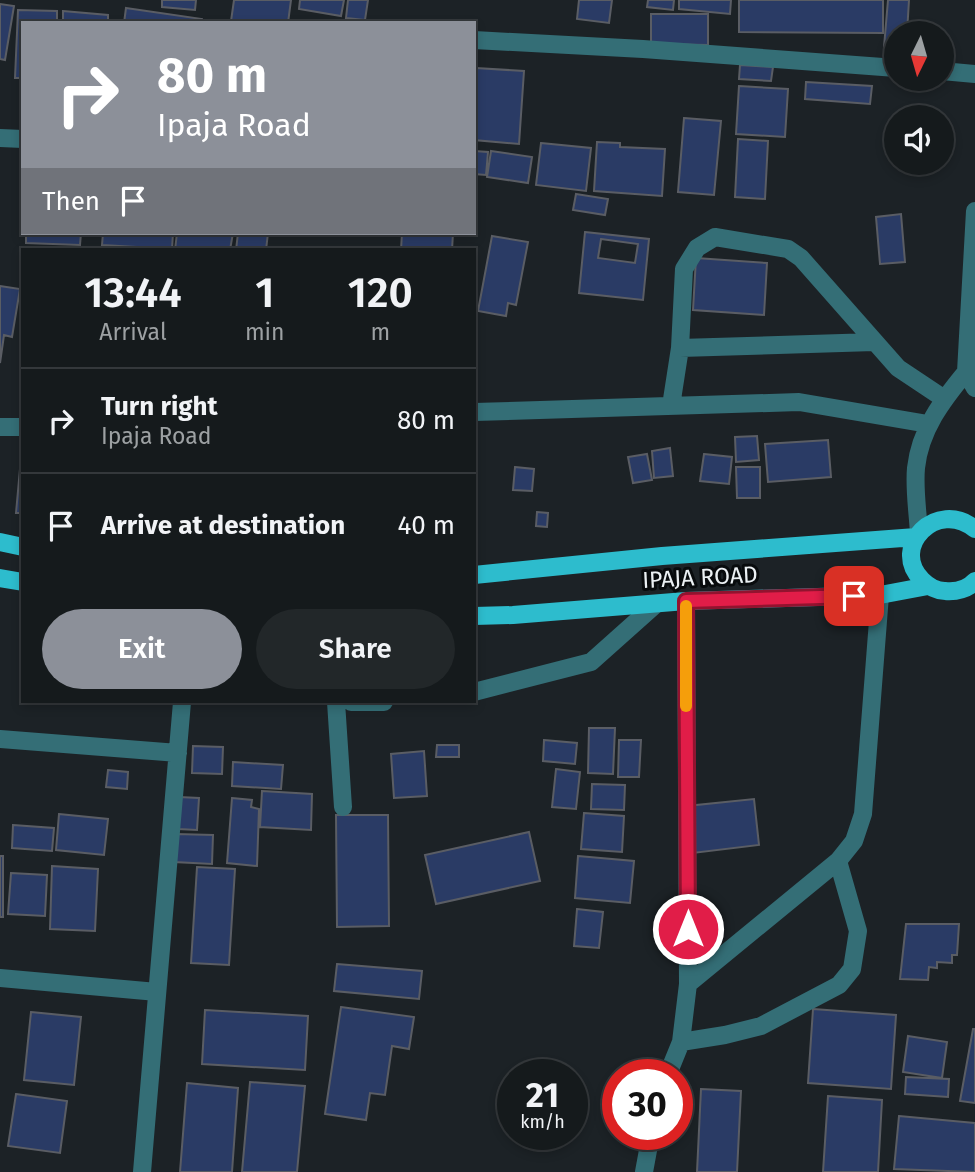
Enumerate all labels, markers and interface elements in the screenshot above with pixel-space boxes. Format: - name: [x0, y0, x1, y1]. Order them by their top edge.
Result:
- north arrow: [884, 21, 954, 91]
- map controls: [884, 21, 954, 175]
- text: 80 m: [157, 46, 267, 105]
- icon: right: [42, 49, 133, 140]
- button: sound: [884, 105, 954, 175]
- text: Ipaja Road: [157, 106, 311, 144]
- icon: arrive: [114, 182, 152, 220]
- text: Then: [42, 186, 100, 217]
- text: 13:44: [84, 268, 182, 318]
- text: 1: [255, 268, 274, 318]
- text: 120: [348, 268, 413, 318]
- text: Arrival: [99, 318, 167, 346]
- text: min: [245, 318, 285, 346]
- text: m: [370, 318, 390, 346]
- text: Turn right: [101, 391, 218, 422]
- icon: right: [42, 402, 80, 440]
- text: 80 m: [397, 405, 455, 436]
- text: Ipaja Road: [101, 422, 212, 450]
- icon: arrive: [42, 507, 80, 545]
- text: Arrive at destination: [101, 510, 345, 541]
- text: 40 m: [397, 510, 455, 541]
- street label: IPAJA ROAD: [642, 560, 758, 594]
- pin: [824, 566, 884, 626]
- icon: arrive: [835, 577, 873, 615]
- button: Exit: [42, 609, 242, 689]
- button: Share: [256, 609, 455, 689]
- position arrow: [651, 892, 725, 966]
- speed limit sign: 30: [602, 1059, 693, 1150]
- text: 21: [526, 1074, 559, 1116]
- text: km/h: [520, 1111, 565, 1133]

